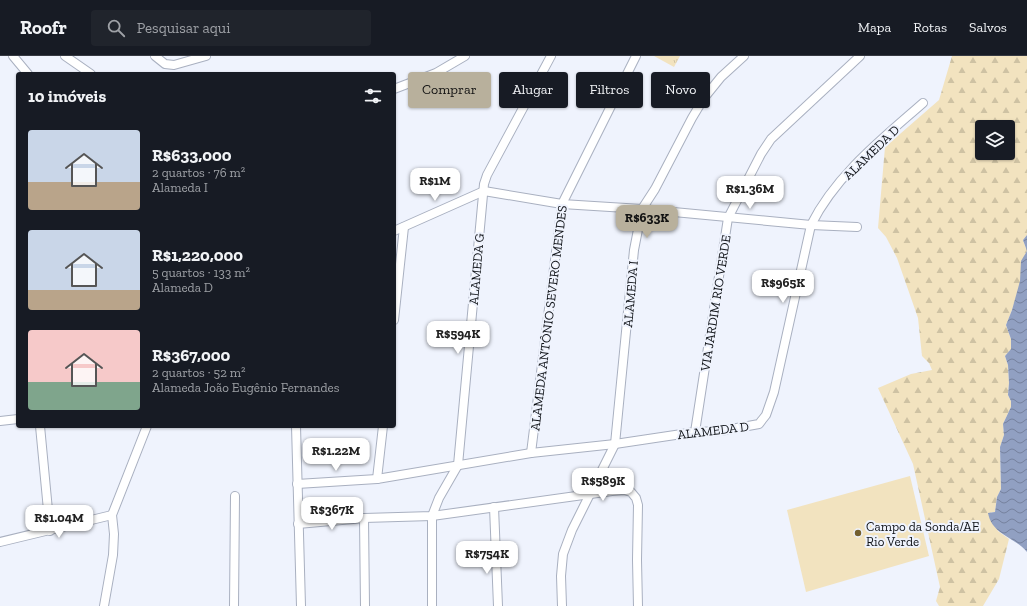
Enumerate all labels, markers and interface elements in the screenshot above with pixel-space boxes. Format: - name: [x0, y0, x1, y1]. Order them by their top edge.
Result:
- search box: [91, 10, 371, 46]
- text: Roofr: [20, 16, 67, 39]
- icon: search: [105, 17, 127, 39]
- text: Pesquisar aqui: [137, 19, 230, 37]
- text: Mapa: [858, 19, 891, 36]
- text: Rotas: [913, 19, 947, 36]
- text: Salvos: [969, 19, 1007, 36]
- chip: Comprar: [408, 72, 491, 108]
- chip: Alugar: [499, 72, 568, 108]
- chip: Filtros: [576, 72, 643, 108]
- chip: Novo: [651, 72, 710, 108]
- icon: filters: [362, 85, 384, 107]
- text: 10 imóveis: [28, 86, 106, 106]
- map controls: [975, 120, 1015, 160]
- button: layers: [975, 120, 1015, 160]
- street label: ALAMEDA D: [840, 122, 902, 183]
- text: R$633,000: [152, 145, 232, 165]
- icon: home: [60, 146, 108, 194]
- text: 2 quartos · 76 m²: [152, 165, 245, 180]
- pin: R$1M: [411, 168, 459, 202]
- text: R$1M: [419, 173, 451, 188]
- pin: R$1.36M: [713, 176, 787, 210]
- text: Alameda I: [152, 180, 208, 195]
- text: R$1.36M: [726, 181, 774, 196]
- street label: ALAMEDA ANTÔNIO SEVERO MENDES: [527, 204, 570, 432]
- pin: R$633K: [614, 205, 680, 239]
- text: R$633K: [625, 210, 669, 225]
- street label: ALAMEDA G: [466, 233, 487, 305]
- street label: VIA JARDIM RIO VERDE: [697, 234, 734, 373]
- text: R$1,220,000: [152, 245, 243, 265]
- icon: home: [60, 246, 108, 294]
- street label: ALAMEDA I: [620, 260, 641, 328]
- text: 5 quartos · 133 m²: [152, 265, 250, 280]
- pin: R$965K: [750, 270, 816, 304]
- text: R$965K: [761, 275, 805, 290]
- text: Alameda D: [152, 280, 213, 295]
- pin: R$594K: [425, 321, 491, 355]
- text: R$594K: [436, 326, 480, 341]
- text: R$367,000: [152, 345, 230, 365]
- icon: home: [60, 346, 108, 394]
- text: 2 quartos · 52 m²: [152, 365, 246, 380]
- text: Alameda João Eugênio Fernandes: [152, 380, 339, 395]
- street label: ALAMEDA D: [676, 419, 750, 442]
- pin: R$1.22M: [299, 438, 373, 472]
- text: R$1.22M: [312, 443, 360, 458]
- pin: R$589K: [570, 468, 636, 502]
- text: R$589K: [581, 473, 625, 488]
- pin: R$367K: [299, 497, 365, 531]
- text: R$367K: [310, 502, 354, 517]
- pin: R$1.04M: [22, 505, 96, 539]
- text: R$1.04M: [34, 510, 84, 525]
- place label: Campo da Sonda/AE Rio Verde: [866, 519, 980, 549]
- marker: Campo da Sonda/AE Rio Verde: [853, 528, 863, 538]
- pin: R$754K: [454, 541, 520, 575]
- text: R$754K: [465, 546, 509, 561]

